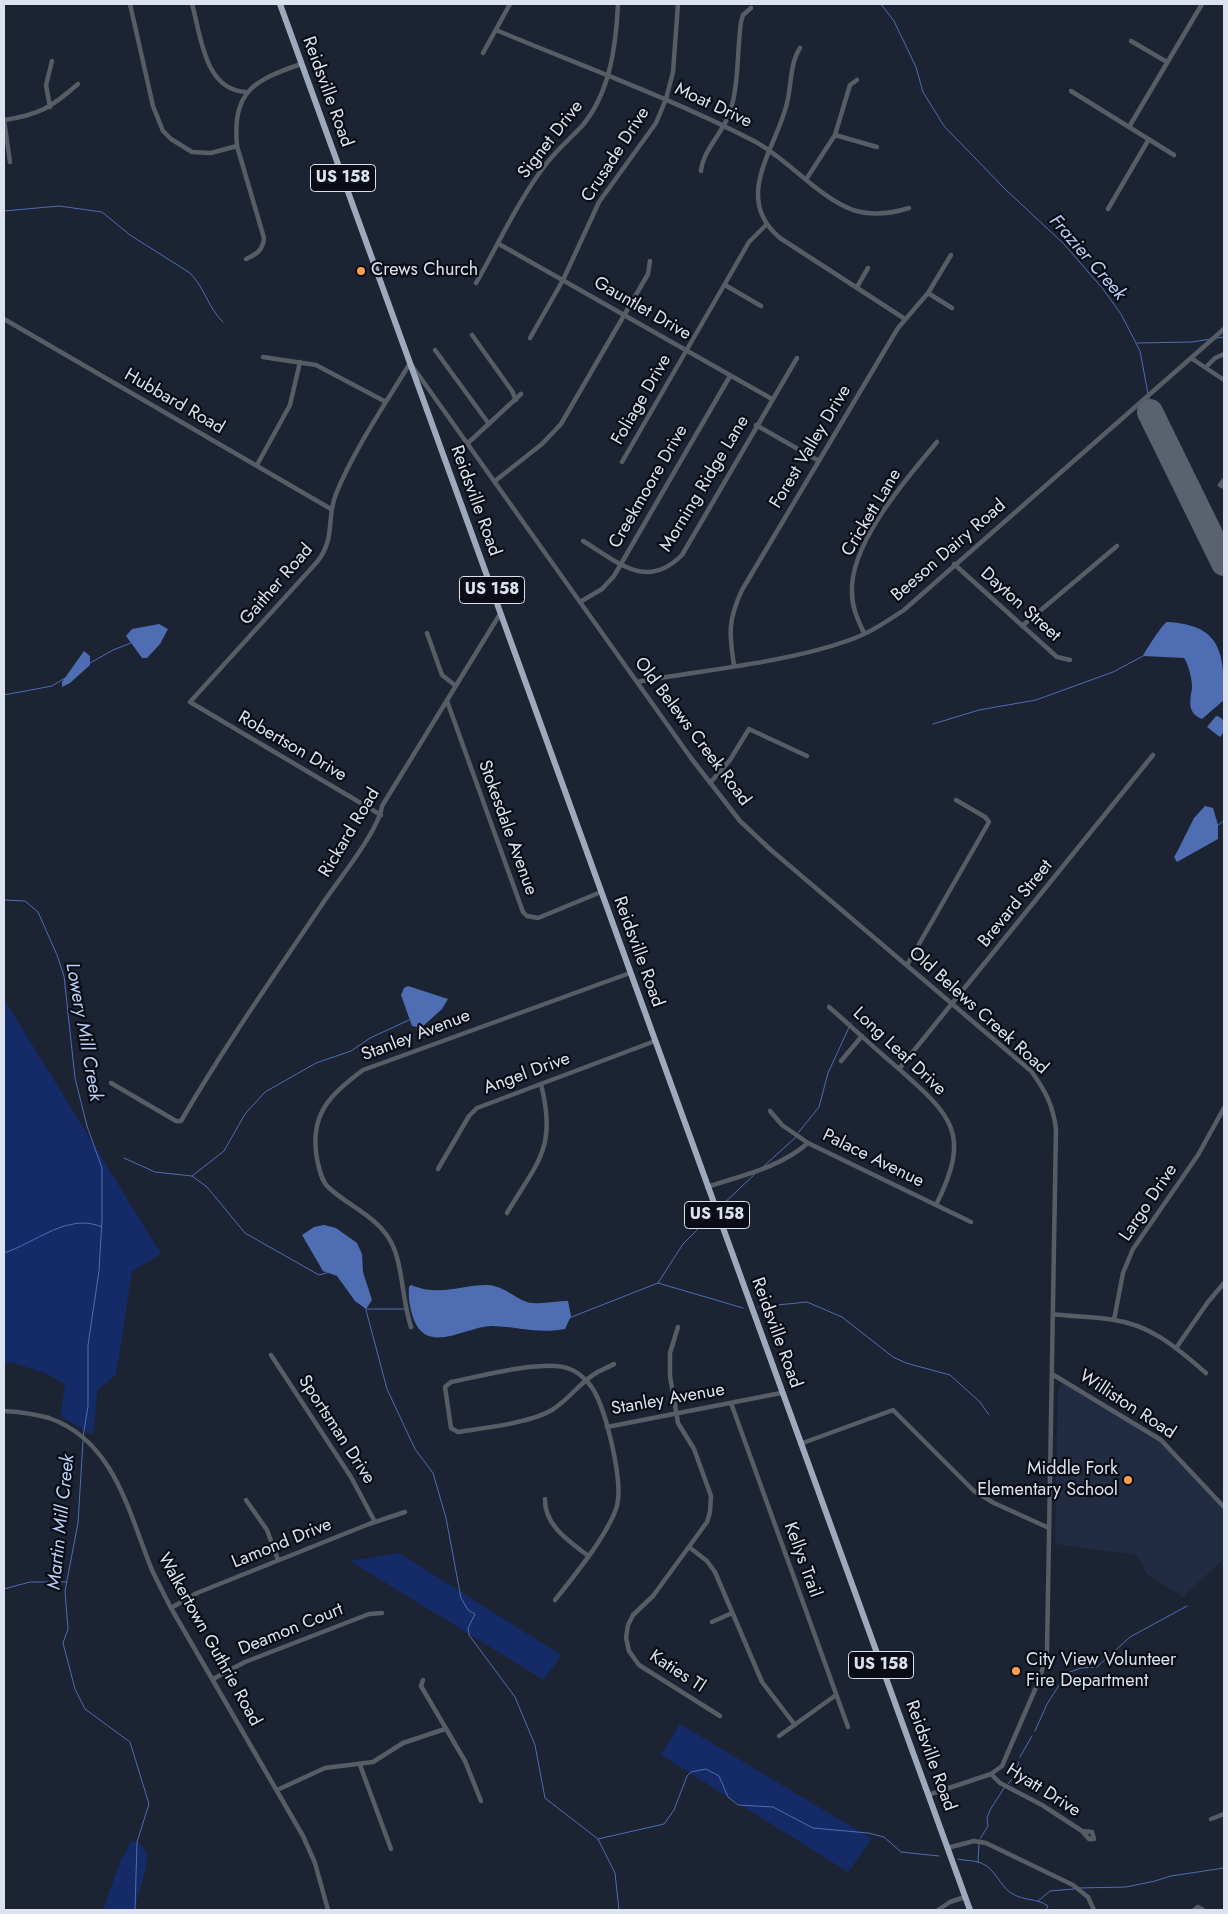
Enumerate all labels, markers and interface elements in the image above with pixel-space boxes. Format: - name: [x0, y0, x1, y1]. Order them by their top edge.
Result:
- street label: Reidsville Road: [297, 34, 357, 150]
- street label: Moat Drive: [671, 79, 755, 133]
- street label: Signet Drive: [514, 97, 588, 183]
- street label: Crusade Drive: [577, 103, 655, 207]
- road number: US 158: [310, 164, 376, 192]
- water label: Frazier Creek: [1044, 210, 1130, 306]
- place label: Crews Church: [371, 260, 478, 282]
- marker: Crews Church: [355, 265, 367, 277]
- street label: Gauntlet Drive: [589, 272, 695, 346]
- street label: Foliage Drive: [607, 351, 677, 449]
- street label: Hubbard Road: [120, 365, 228, 439]
- street label: Forest Valley Drive: [766, 382, 856, 512]
- street label: Morning Ridge Lane: [656, 412, 754, 556]
- street label: Creekmoore Drive: [605, 421, 693, 553]
- street label: Reidsville Road: [445, 443, 505, 559]
- street label: Crickett Lane: [837, 465, 907, 561]
- street label: Beeson Dairy Road: [887, 495, 1011, 607]
- street label: Gaither Road: [236, 540, 318, 630]
- street label: Dayton Street: [975, 563, 1065, 647]
- road number: US 158: [460, 576, 524, 604]
- street label: Old Belews Creek Road: [629, 654, 755, 810]
- street label: Robertson Drive: [234, 707, 350, 787]
- street label: Stokesdale Avenue: [473, 758, 541, 898]
- street label: Rickard Road: [315, 784, 385, 882]
- street label: Brevard Street: [974, 856, 1058, 952]
- street label: Reidsville Road: [608, 894, 668, 1010]
- street label: Old Belews Creek Road: [904, 943, 1052, 1079]
- water label: Lowery Mill Creek: [60, 961, 106, 1103]
- street label: Long Leaf Drive: [848, 1003, 950, 1101]
- street label: Stanley Avenue: [359, 1005, 473, 1067]
- street label: Angel Drive: [481, 1048, 573, 1100]
- street label: Palace Avenue: [819, 1125, 927, 1193]
- street label: Largo Drive: [1115, 1160, 1183, 1246]
- road number: US 158: [684, 1202, 750, 1228]
- street label: Reidsville Road: [746, 1275, 806, 1391]
- street label: Williston Road: [1075, 1366, 1179, 1444]
- street label: Sportsman Drive: [293, 1372, 379, 1488]
- street label: Stanley Avenue: [610, 1379, 726, 1421]
- water label: Martin Mill Creek: [44, 1453, 80, 1591]
- place label: Middle Fork Elementary School: [977, 1459, 1118, 1502]
- marker: Middle Fork Elementary School: [1122, 1474, 1134, 1486]
- street label: Lamond Drive: [229, 1514, 335, 1574]
- street label: Kellys Trail: [778, 1520, 826, 1600]
- street label: Walkertown Guthrie Road: [152, 1550, 266, 1730]
- street label: Deamon Court: [236, 1599, 346, 1661]
- street label: Katies Tl: [645, 1646, 709, 1698]
- place label: City View Volunteer Fire Department: [1026, 1650, 1176, 1692]
- road number: US 158: [848, 1652, 914, 1678]
- marker: City View Volunteer Fire Department: [1010, 1665, 1022, 1677]
- street label: Reidsville Road: [900, 1698, 960, 1814]
- street label: Hyatt Drive: [1002, 1760, 1084, 1822]

